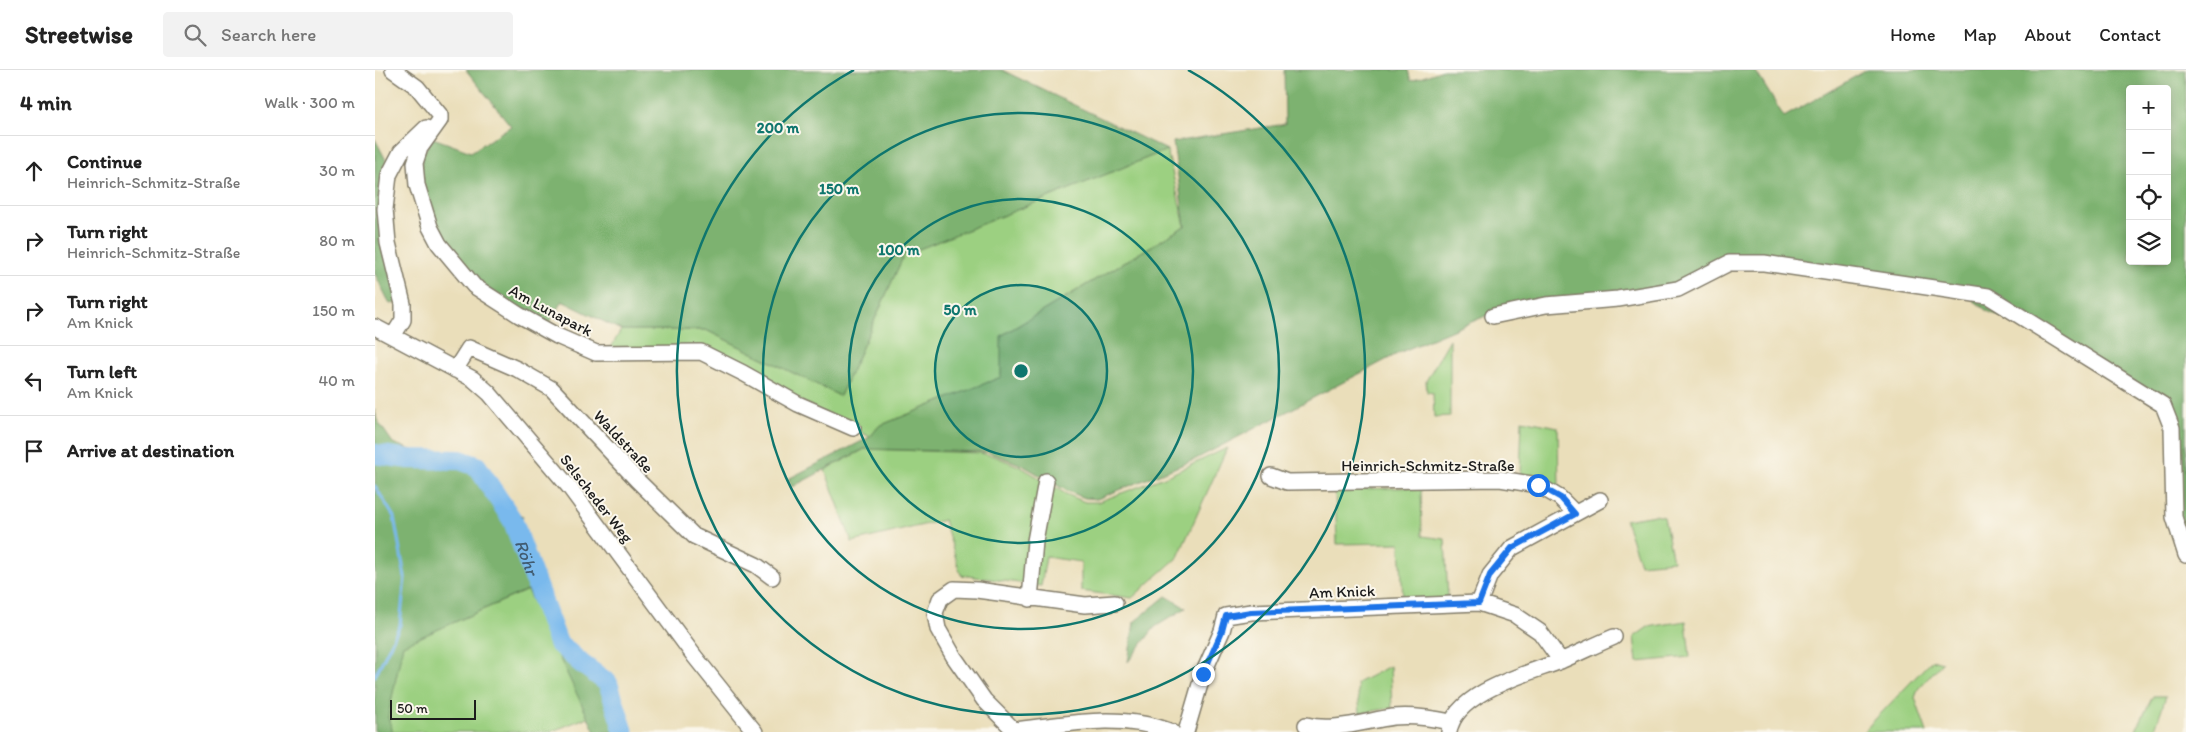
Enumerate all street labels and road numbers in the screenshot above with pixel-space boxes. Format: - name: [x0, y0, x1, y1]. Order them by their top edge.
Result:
- street label: Am Lunapark: [506, 281, 596, 340]
- street label: Waldstraße: [590, 406, 658, 477]
- street label: Selscheder Weg: [556, 450, 638, 547]
- street label: Heinrich-Schmitz-Straße: [1341, 456, 1515, 475]
- street label: Am Knick: [1309, 581, 1376, 602]

